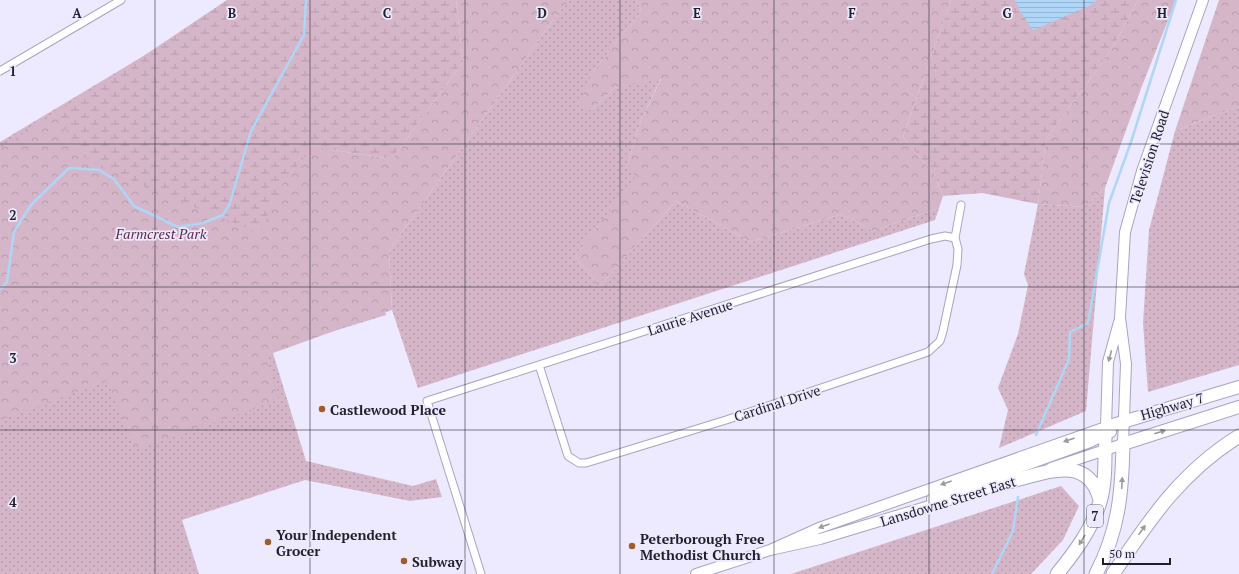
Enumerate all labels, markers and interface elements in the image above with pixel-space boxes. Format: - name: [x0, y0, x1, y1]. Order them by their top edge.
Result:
- text: A: [72, 4, 82, 22]
- text: B: [228, 4, 236, 22]
- text: C: [383, 4, 391, 22]
- text: D: [537, 4, 547, 22]
- text: E: [693, 4, 701, 22]
- text: F: [848, 4, 856, 22]
- text: G: [1002, 4, 1012, 22]
- text: H: [1157, 4, 1167, 22]
- text: 1: [9, 62, 17, 80]
- street label: Television Road: [1125, 107, 1173, 207]
- text: 2: [9, 206, 17, 224]
- park label: Farmcrest Park: [115, 224, 207, 243]
- street label: Laurie Avenue: [645, 294, 735, 340]
- text: 3: [9, 349, 17, 367]
- one-way arrow: [1107, 350, 1113, 362]
- street label: Cardinal Drive: [731, 380, 823, 426]
- street label: Highway 7: [1138, 388, 1206, 424]
- place label: Castlewood Place: [330, 400, 446, 419]
- marker: Castlewood Place: [317, 404, 327, 414]
- one-way arrow: [1155, 429, 1167, 435]
- one-way arrow: [1063, 437, 1075, 443]
- street label: Lansdowne Street East: [878, 471, 1019, 531]
- one-way arrow: [1118, 477, 1125, 489]
- one-way arrow: [940, 480, 952, 486]
- text: 4: [9, 493, 17, 511]
- road number: 7: [1087, 505, 1103, 527]
- one-way arrow: [817, 523, 829, 529]
- one-way arrow: [1138, 524, 1146, 535]
- place label: Your Independent Grocer: [276, 525, 397, 560]
- place label: Peterborough Free Methodist Church: [640, 529, 765, 564]
- one-way arrow: [1079, 534, 1086, 546]
- marker: Your Independent Grocer: [263, 537, 273, 547]
- scale bar: [1103, 540, 1170, 566]
- marker: Peterborough Free Methodist Church: [627, 541, 637, 551]
- text: 50 m: [1109, 546, 1136, 561]
- place label: Subway: [412, 552, 463, 571]
- marker: Subway: [399, 556, 409, 566]

